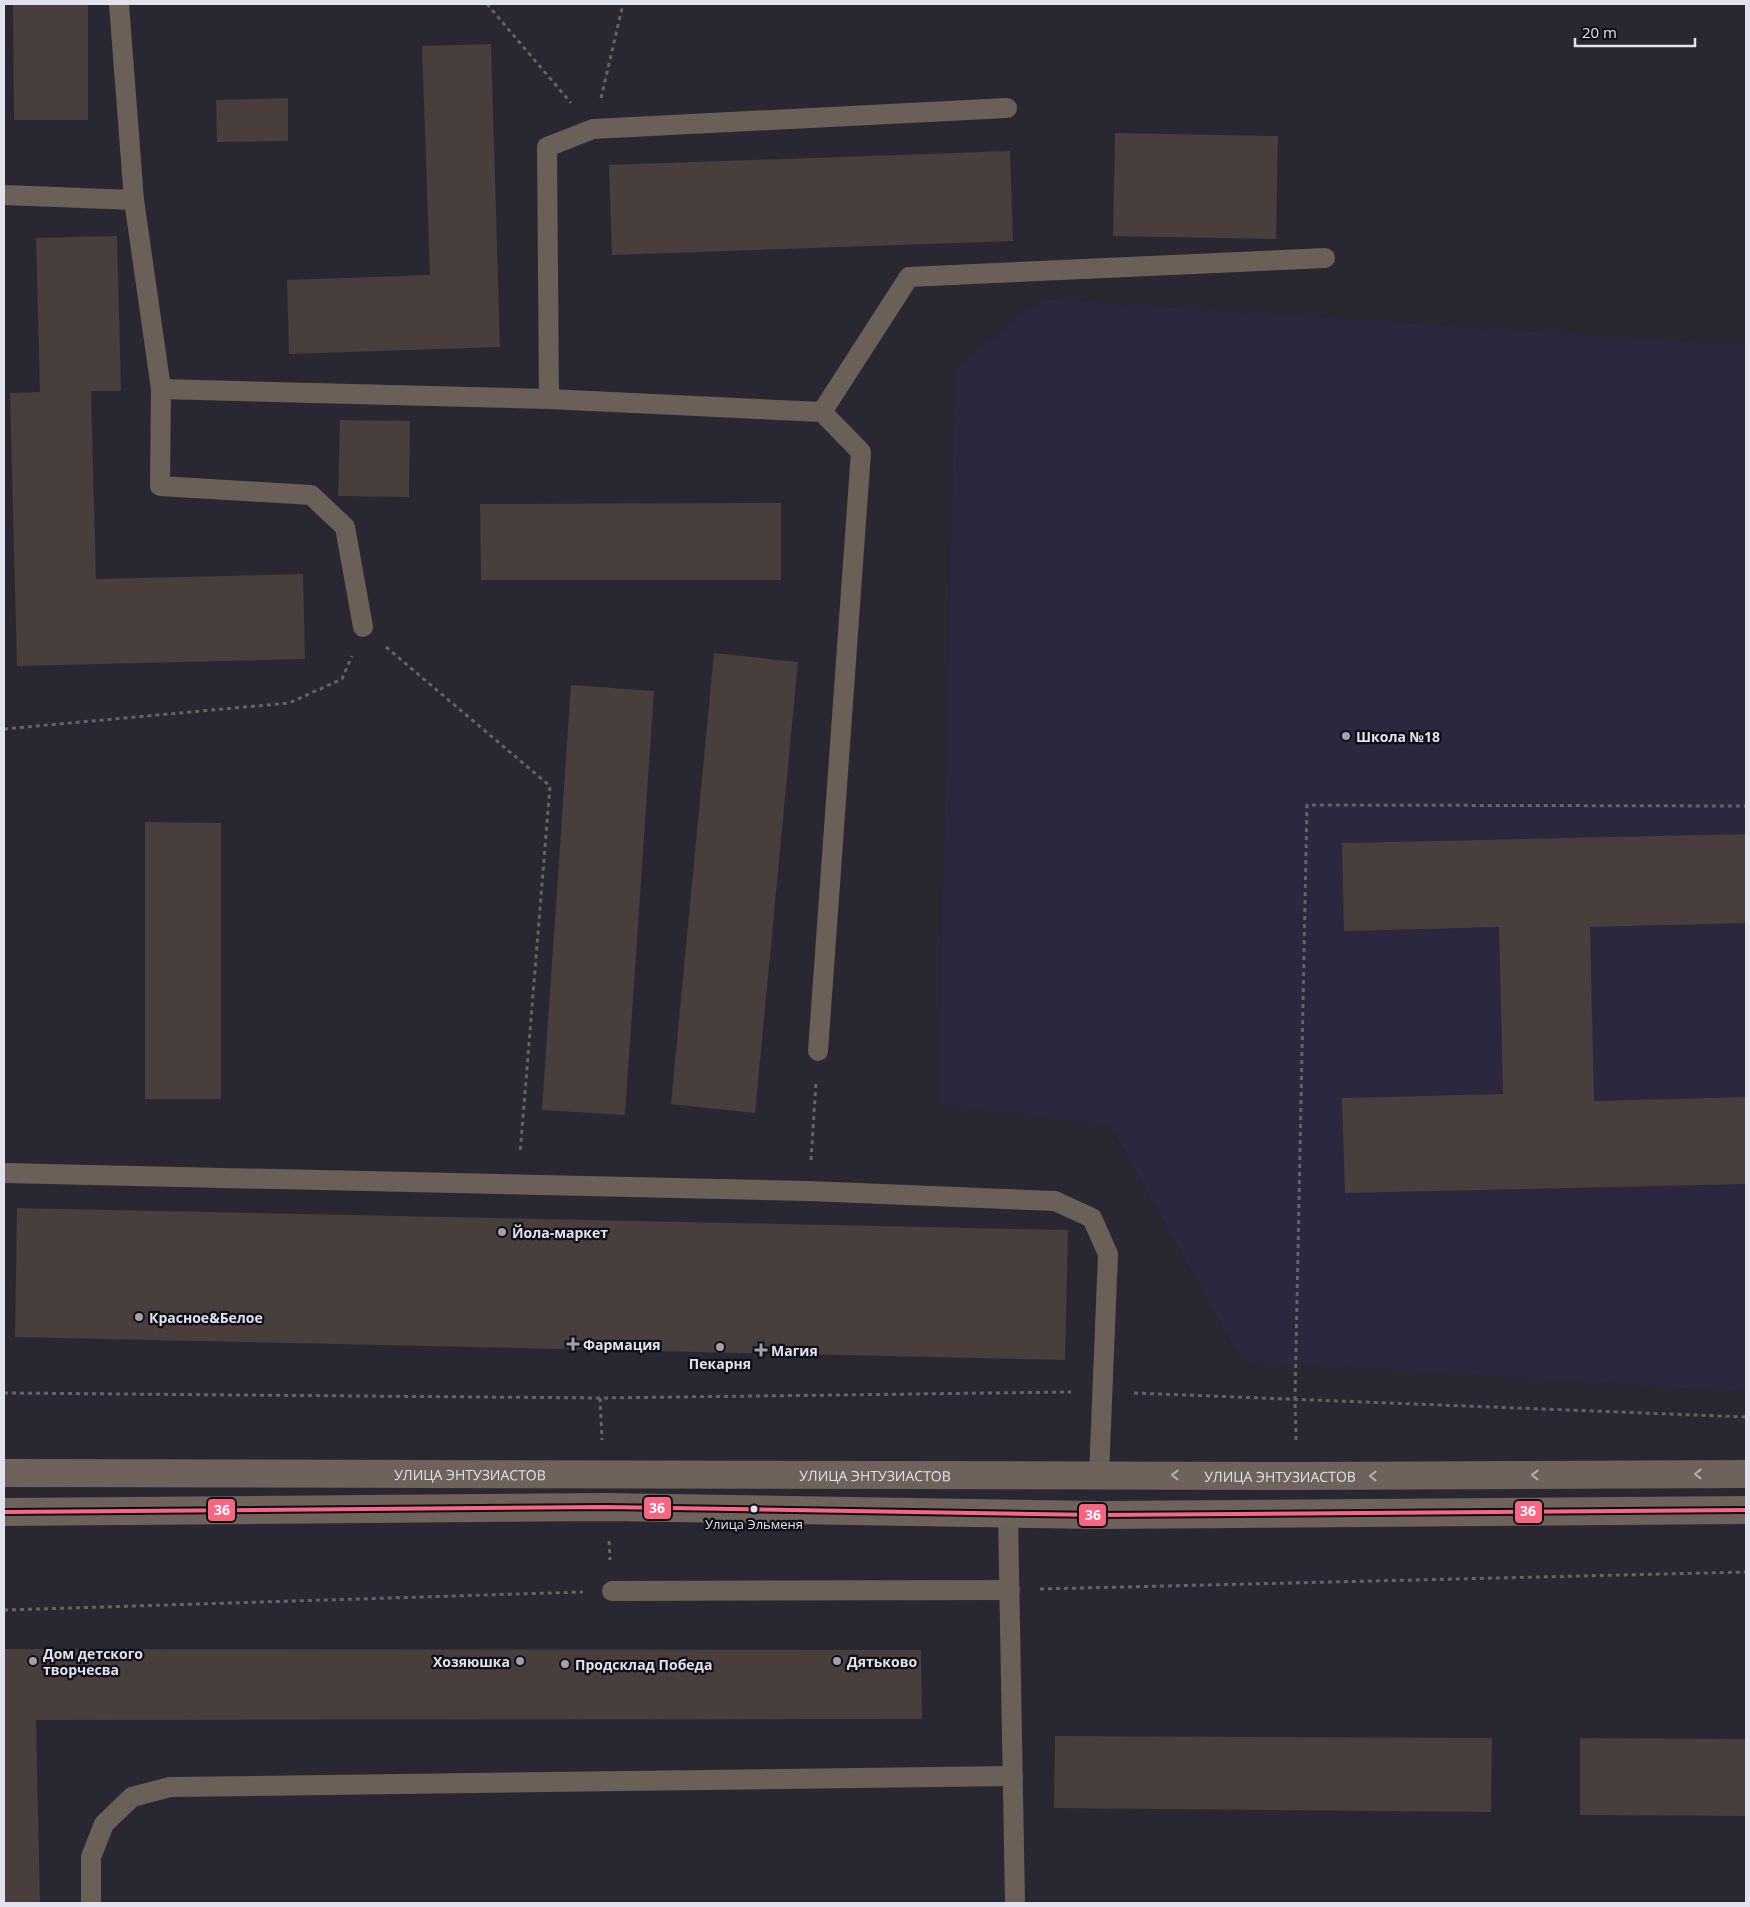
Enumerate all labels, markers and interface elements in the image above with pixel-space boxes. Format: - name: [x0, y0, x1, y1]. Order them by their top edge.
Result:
- scale bar: [1575, 15, 1695, 47]
- text: 20 m: [1582, 22, 1617, 42]
- place label: Школа №18: [1356, 727, 1440, 746]
- marker: Школа №18: [1340, 730, 1352, 742]
- place label: Йола-маркет: [512, 1223, 608, 1242]
- marker: Йола-маркет: [496, 1226, 508, 1238]
- place label: Красное&Белое: [149, 1308, 263, 1327]
- marker: Красное&Белое: [133, 1311, 145, 1323]
- place label: Фармация: [583, 1335, 661, 1354]
- marker: Фармация: [567, 1338, 579, 1350]
- marker: Пекарня: [714, 1341, 726, 1353]
- place label: Магия: [771, 1341, 818, 1360]
- marker: Магия: [755, 1344, 767, 1356]
- place label: Пекарня: [689, 1354, 751, 1373]
- street label: УЛИЦА ЭНТУЗИАСТОВ: [394, 1464, 546, 1484]
- street label: УЛИЦА ЭНТУЗИАСТОВ: [799, 1465, 951, 1485]
- street label: УЛИЦА ЭНТУЗИАСТОВ: [1204, 1466, 1356, 1486]
- one-way arrow: [1693, 1469, 1701, 1479]
- one-way arrow: [1171, 1470, 1178, 1480]
- one-way arrow: [1531, 1470, 1538, 1480]
- one-way arrow: [1368, 1471, 1376, 1481]
- line badge: 36: [643, 1496, 672, 1520]
- line badge: 36: [207, 1498, 236, 1522]
- text: 36: [649, 1498, 665, 1517]
- text: 36: [214, 1500, 230, 1519]
- line badge: 36: [1514, 1500, 1543, 1524]
- text: 36: [1520, 1501, 1536, 1520]
- line badge: 36: [1078, 1503, 1107, 1527]
- marker: Улица Эльменя: [749, 1504, 759, 1514]
- text: 36: [1085, 1505, 1101, 1524]
- place label: Улица Эльменя: [705, 1515, 803, 1533]
- place label: Дом детского творчесва: [43, 1644, 143, 1679]
- place label: Хозяюшка: [433, 1652, 510, 1671]
- place label: Дятьково: [847, 1652, 917, 1671]
- marker: Дом детского творчесва: [27, 1655, 39, 1667]
- marker: Хозяюшка: [514, 1655, 526, 1667]
- place label: Продсклад Победа: [575, 1655, 712, 1674]
- marker: Дятьково: [831, 1655, 843, 1667]
- marker: Продсклад Победа: [559, 1658, 571, 1670]

